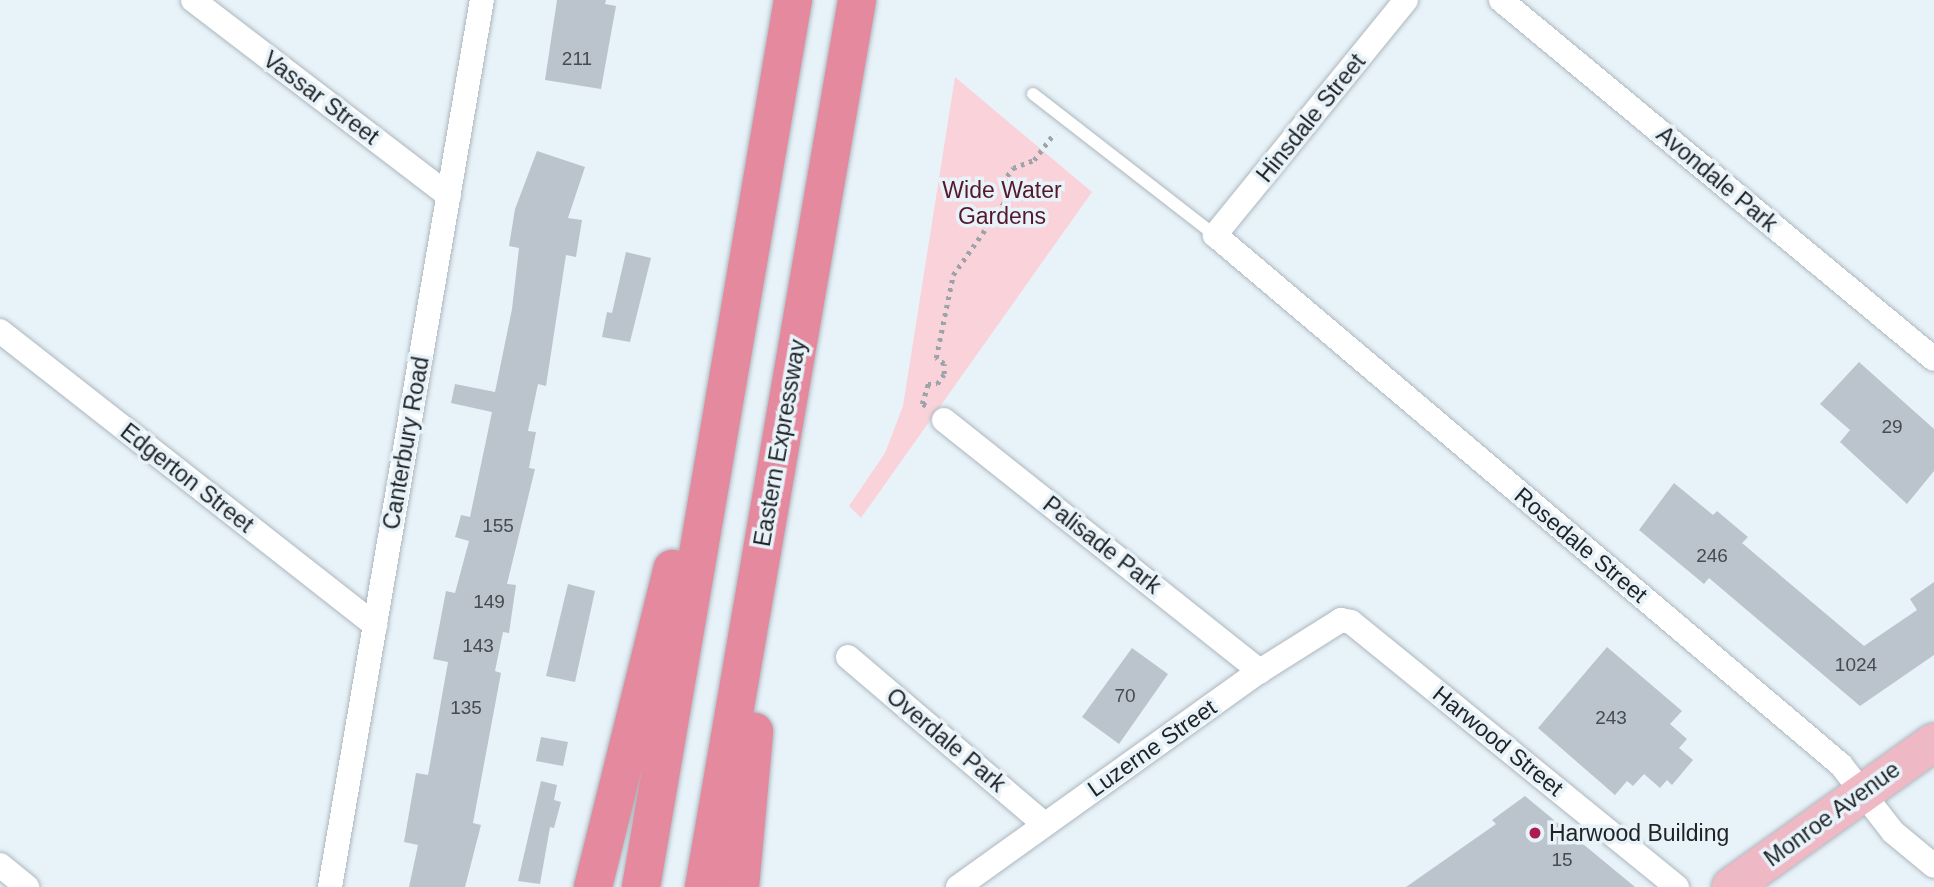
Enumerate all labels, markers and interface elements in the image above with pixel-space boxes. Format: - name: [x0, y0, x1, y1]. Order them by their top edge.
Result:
- street label: Vassar Street: [258, 46, 384, 150]
- house number: 211: [562, 48, 592, 70]
- street label: Hinsdale Street: [1251, 48, 1371, 188]
- street label: Avondale Park: [1651, 120, 1783, 238]
- park label: Wide Water Gardens: [942, 176, 1062, 230]
- street label: Eastern Expressway: [748, 337, 812, 549]
- street label: Canterbury Road: [377, 354, 435, 532]
- house number: 29: [1881, 416, 1903, 438]
- street label: Edgerton Street: [115, 418, 259, 538]
- street label: Rosedale Street: [1509, 481, 1653, 609]
- street label: Palisade Park: [1038, 490, 1166, 600]
- house number: 155: [482, 515, 514, 537]
- house number: 246: [1696, 545, 1728, 567]
- house number: 149: [473, 591, 505, 613]
- house number: 143: [462, 635, 494, 657]
- house number: 1024: [1835, 654, 1877, 676]
- street label: Harwood Street: [1427, 680, 1569, 802]
- street label: Overdale Park: [881, 682, 1011, 798]
- house number: 70: [1114, 685, 1136, 707]
- street label: Luzerne Street: [1082, 693, 1222, 803]
- house number: 135: [450, 697, 482, 719]
- house number: 243: [1595, 707, 1627, 729]
- street label: Monroe Avenue: [1758, 755, 1906, 873]
- place label: Harwood Building: [1549, 819, 1729, 847]
- marker: Harwood Building: [1527, 825, 1543, 841]
- house number: 15: [1551, 849, 1573, 871]

